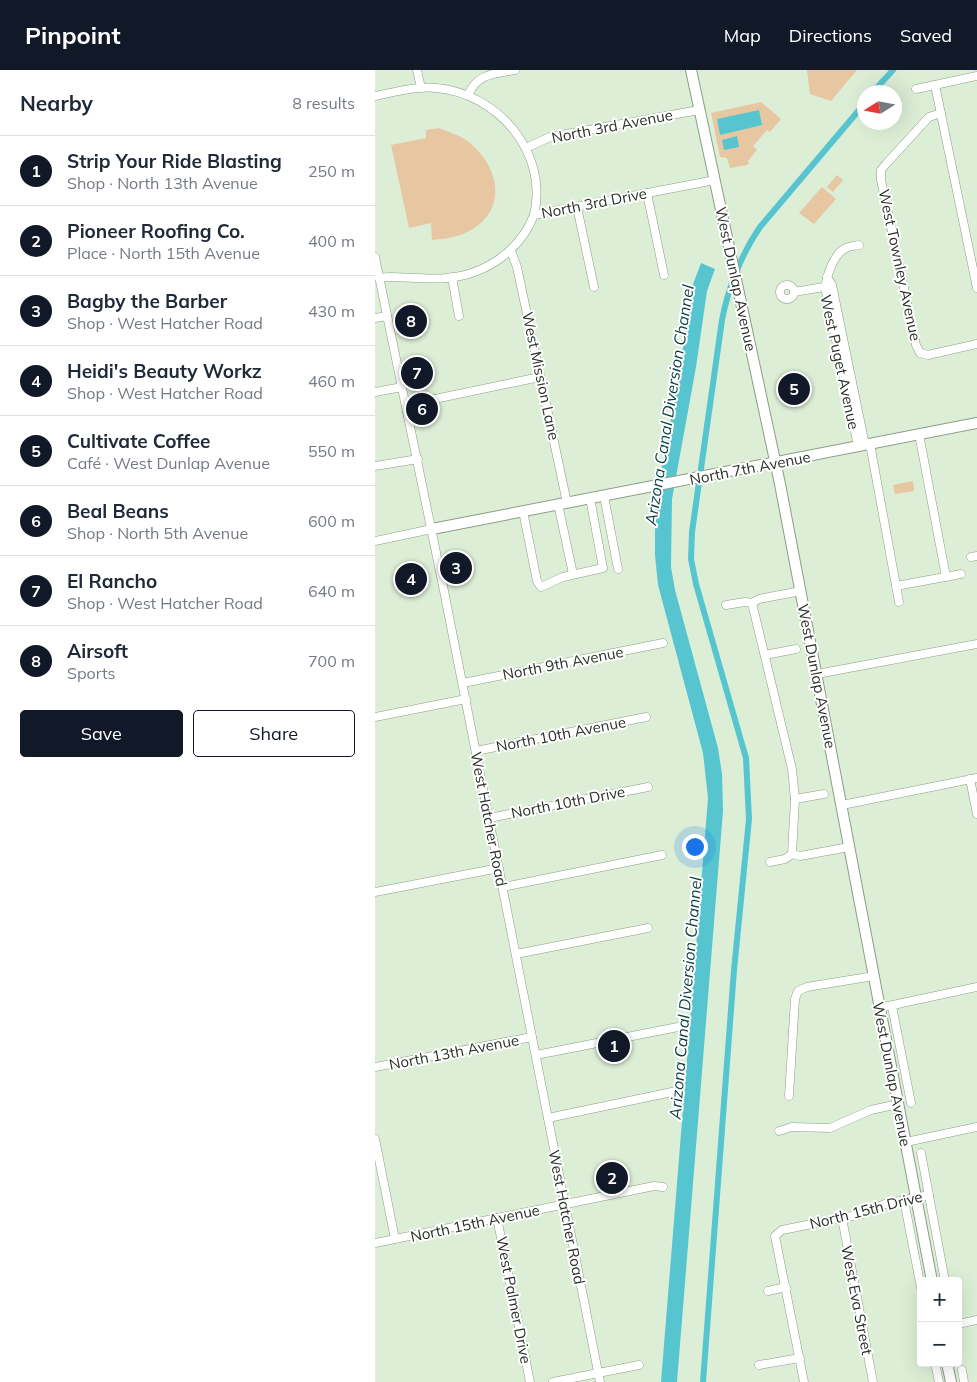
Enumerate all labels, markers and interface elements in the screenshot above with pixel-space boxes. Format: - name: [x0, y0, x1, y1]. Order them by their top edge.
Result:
- text: Pinpoint: [25, 20, 121, 50]
- text: Map: [724, 24, 761, 47]
- text: Directions: [789, 24, 872, 47]
- text: Saved: [900, 24, 952, 47]
- north arrow: [857, 85, 902, 130]
- text: Nearby: [20, 90, 93, 116]
- text: 8 results: [292, 93, 355, 113]
- street label: North 3rd Avenue: [550, 105, 674, 147]
- text: Strip Your Ride Blasting: [67, 149, 282, 173]
- text: 1: [31, 161, 41, 181]
- text: 250 m: [308, 161, 355, 181]
- text: Shop · North 13th Avenue: [67, 173, 258, 193]
- street label: North 3rd Drive: [540, 183, 648, 223]
- street label: West Townley Avenue: [875, 187, 925, 343]
- street label: West Dunlap Avenue: [711, 205, 761, 353]
- text: Pioneer Roofing Co.: [67, 219, 245, 243]
- text: 2: [31, 231, 41, 251]
- text: 400 m: [308, 231, 355, 251]
- text: Place · North 15th Avenue: [67, 243, 260, 263]
- water label: Arizona Canal Diversion Channel: [640, 283, 698, 528]
- text: Bagby the Barber: [67, 289, 227, 313]
- street label: West Puget Avenue: [816, 293, 864, 431]
- text: 3: [31, 301, 41, 321]
- text: 430 m: [308, 301, 355, 321]
- pin: 8: [395, 302, 427, 340]
- street label: West Mission Lane: [518, 310, 564, 442]
- text: Shop · West Hatcher Road: [67, 313, 263, 333]
- pin: 7: [401, 354, 433, 392]
- text: Heidi's Beauty Workz: [67, 359, 262, 383]
- pin: 5: [778, 370, 810, 408]
- text: 4: [31, 371, 41, 391]
- text: 460 m: [308, 371, 355, 391]
- text: Shop · West Hatcher Road: [67, 383, 263, 403]
- pin: 6: [406, 390, 438, 428]
- text: Cultivate Coffee: [67, 429, 211, 453]
- text: 5: [31, 441, 41, 461]
- text: 550 m: [308, 441, 355, 461]
- street label: North 7th Avenue: [688, 447, 812, 489]
- text: Café · West Dunlap Avenue: [67, 453, 270, 473]
- text: Beal Beans: [67, 499, 169, 523]
- text: 6: [31, 511, 41, 531]
- text: 600 m: [308, 511, 355, 531]
- text: Shop · North 5th Avenue: [67, 523, 248, 543]
- pin: 3: [440, 549, 472, 587]
- pin: 4: [395, 560, 427, 598]
- text: El Rancho: [67, 569, 157, 593]
- text: 7: [31, 581, 41, 601]
- text: 640 m: [308, 581, 355, 601]
- text: Shop · West Hatcher Road: [67, 593, 263, 613]
- street label: West Dunlap Avenue: [794, 602, 840, 750]
- text: Airsoft: [67, 639, 128, 663]
- street label: North 9th Avenue: [501, 642, 625, 684]
- text: 8: [31, 651, 41, 671]
- text: 700 m: [308, 651, 355, 671]
- text: Sports: [67, 663, 115, 683]
- button: Save: [20, 710, 183, 757]
- button: Share: [193, 710, 355, 757]
- street label: North 10th Avenue: [495, 712, 627, 756]
- street label: West Hatcher Road: [467, 750, 511, 888]
- street label: North 10th Drive: [509, 782, 627, 822]
- your location: [682, 834, 708, 860]
- water label: Arizona Canal Diversion Channel: [664, 876, 706, 1121]
- street label: West Dunlap Avenue: [869, 1000, 915, 1148]
- pin: 1: [598, 1027, 630, 1065]
- street label: North 13th Avenue: [388, 1030, 520, 1074]
- street label: West Hatcher Road: [545, 1148, 589, 1286]
- pin: 2: [596, 1159, 628, 1197]
- street label: North 15th Drive: [808, 1187, 924, 1233]
- street label: North 15th Avenue: [409, 1200, 541, 1246]
- street label: West Palmer Drive: [492, 1235, 536, 1365]
- street label: West Eva Street: [837, 1244, 877, 1356]
- map controls: [917, 1277, 962, 1367]
- button: +: [917, 1277, 962, 1322]
- button: −: [917, 1322, 962, 1367]

